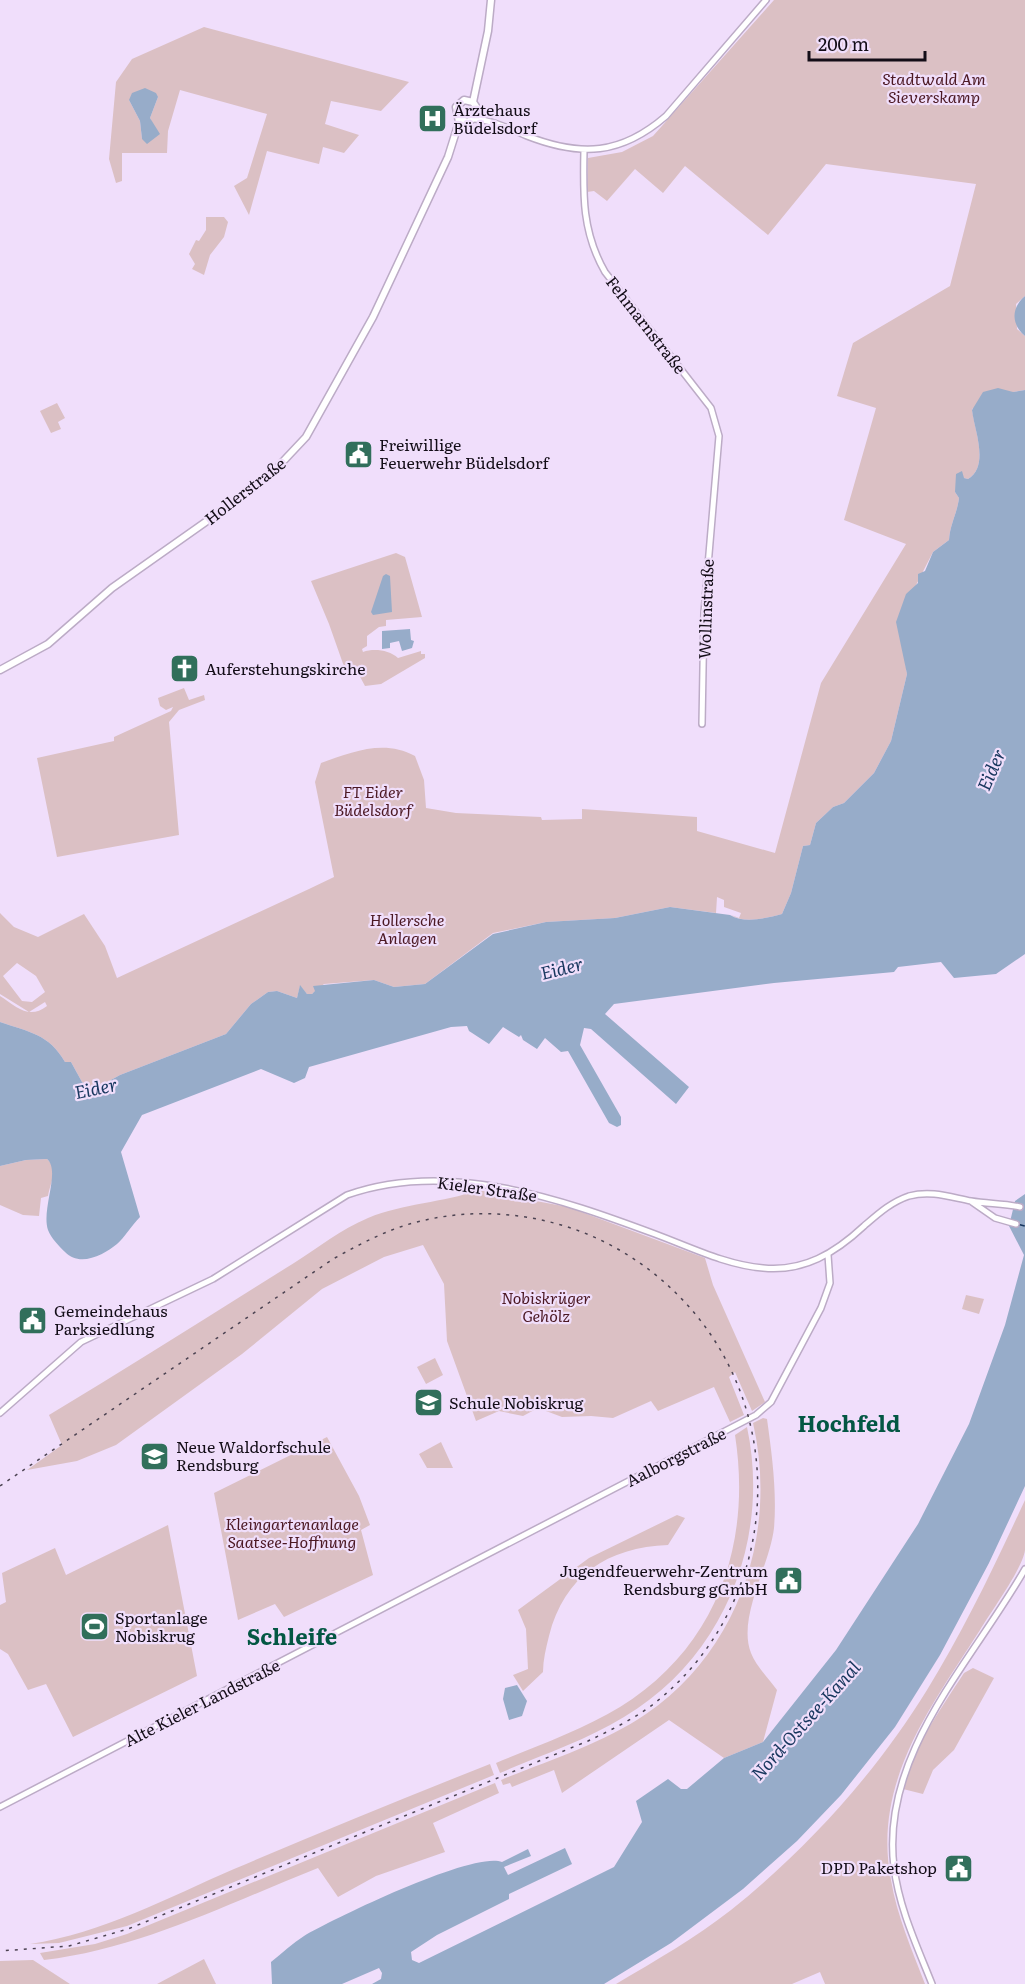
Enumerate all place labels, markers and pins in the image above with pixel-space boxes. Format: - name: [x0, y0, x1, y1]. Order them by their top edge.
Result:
- place label: Ärztehaus Büdelsdorf: [453, 97, 538, 139]
- hospital icon: Ärztehaus Büdelsdorf: [416, 103, 448, 135]
- place label: Freiwillige Feuerwehr Büdelsdorf: [379, 432, 550, 474]
- public building icon: Freiwillige Feuerwehr Büdelsdorf: [342, 438, 374, 470]
- church icon: Auferstehungskirche: [168, 653, 200, 685]
- place label: Auferstehungskirche: [205, 656, 365, 680]
- place label: Gemeindehaus Parksiedlung: [54, 1298, 168, 1340]
- public building icon: Gemeindehaus Parksiedlung: [17, 1304, 49, 1336]
- school or university icon: Schule Nobiskrug: [412, 1387, 444, 1419]
- place label: Schule Nobiskrug: [449, 1390, 584, 1414]
- place label: Neue Waldorfschule Rendsburg: [176, 1434, 331, 1476]
- school or university icon: Neue Waldorfschule Rendsburg: [139, 1440, 171, 1472]
- place label: Jugendfeuerwehr-Zentrum Rendsburg gGmbH: [560, 1558, 768, 1600]
- public building icon: Jugendfeuerwehr-Zentrum Rendsburg gGmbH: [773, 1564, 805, 1596]
- place label: Sportanlage Nobiskrug: [115, 1605, 207, 1647]
- sports icon: Sportanlage Nobiskrug: [78, 1611, 110, 1643]
- public building icon: DPD Paketshop: [942, 1852, 974, 1884]
- place label: DPD Paketshop: [821, 1855, 937, 1879]

